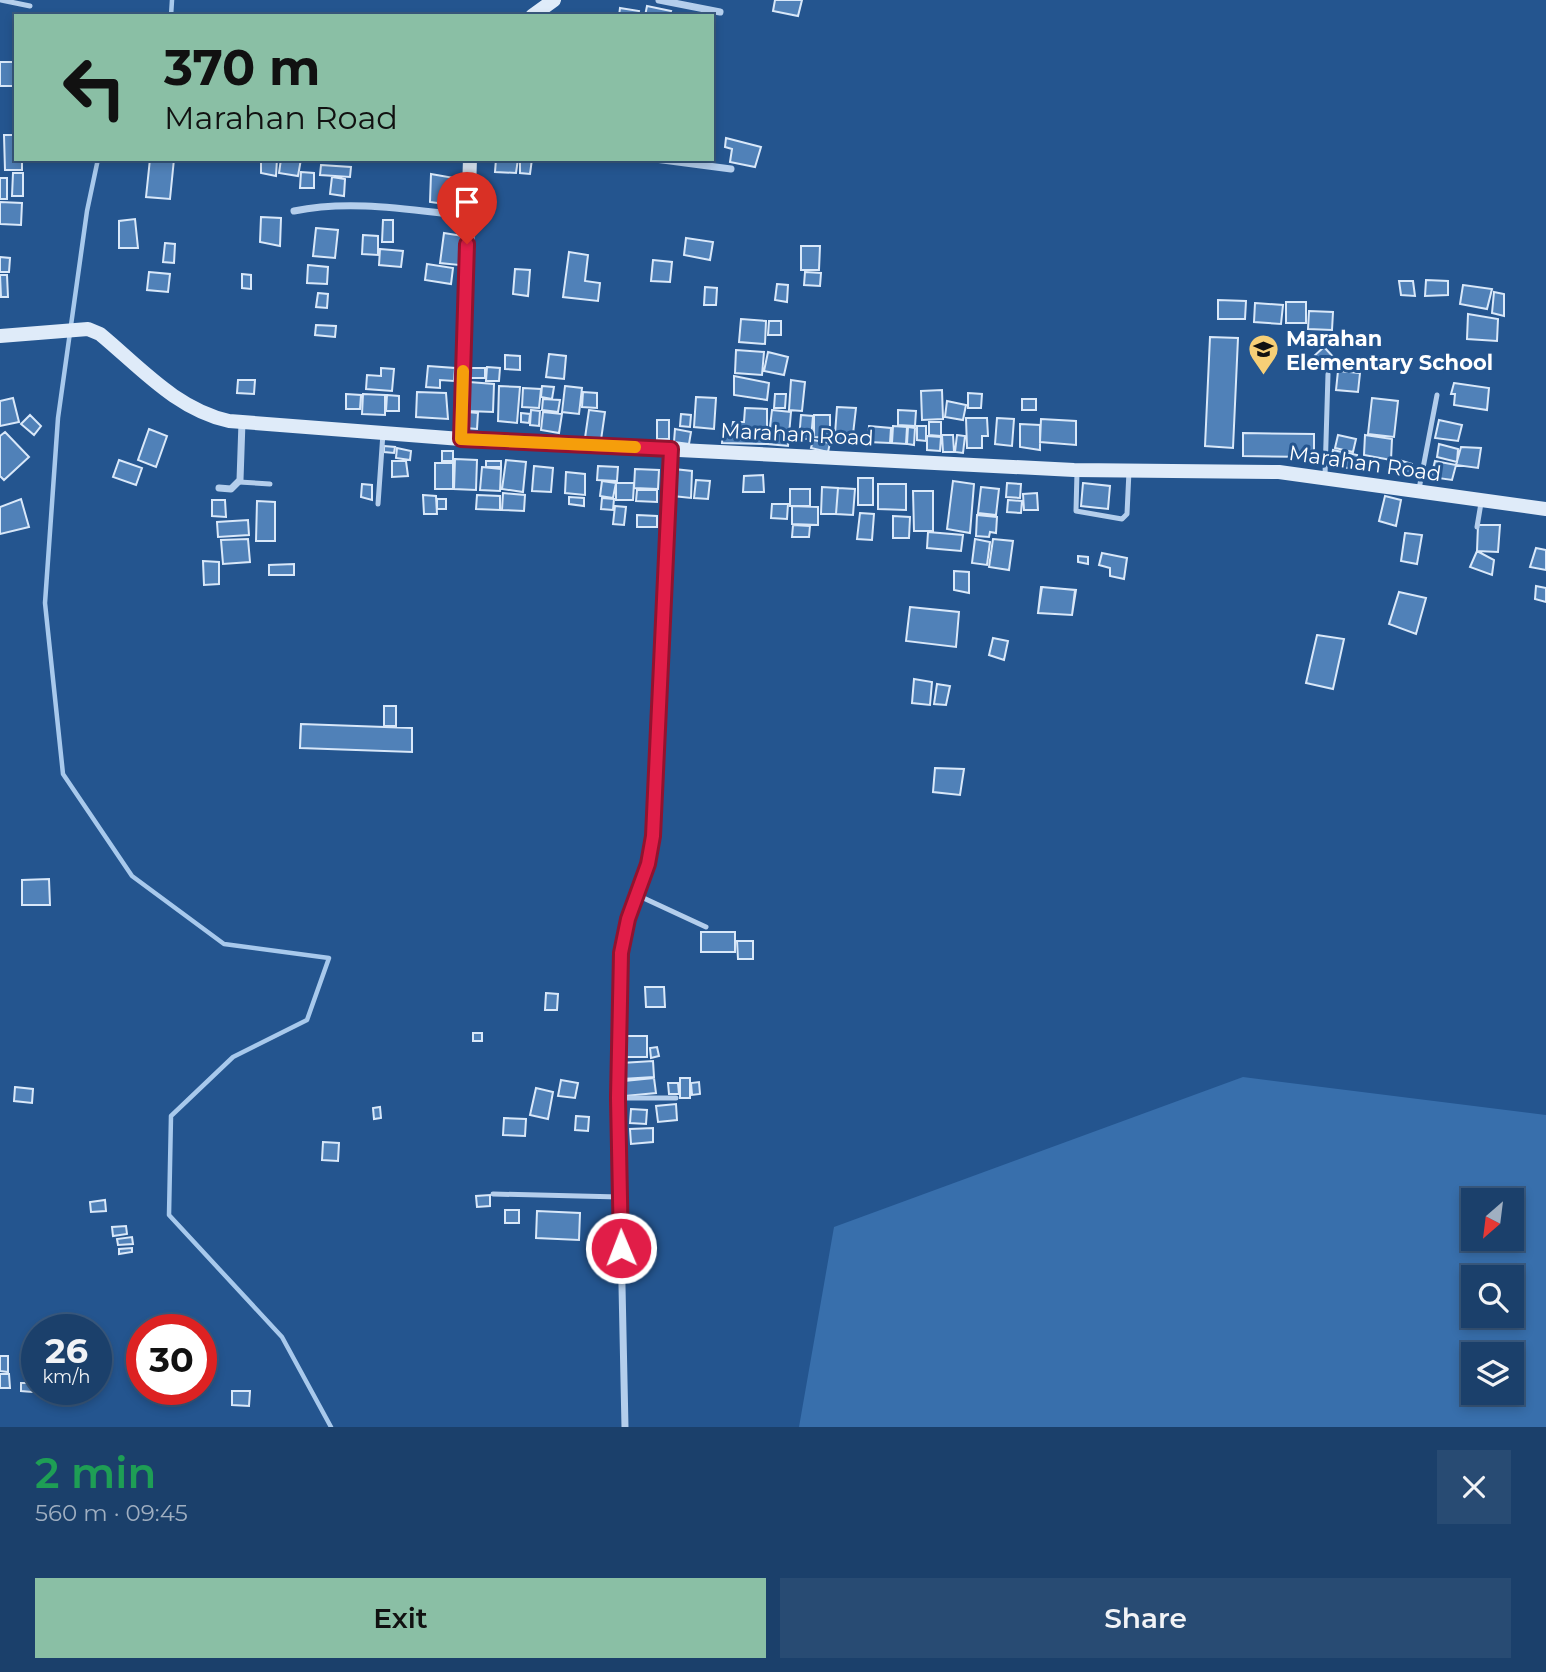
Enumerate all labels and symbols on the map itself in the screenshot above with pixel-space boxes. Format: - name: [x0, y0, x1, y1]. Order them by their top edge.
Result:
- pin: [437, 172, 497, 244]
- place label: Marahan Elementary School: [1286, 326, 1493, 375]
- school or university icon: Marahan Elementary School: [1246, 333, 1280, 377]
- street label: Marahan Road: [720, 417, 874, 451]
- street label: Marahan Road: [1287, 440, 1443, 486]
- north arrow: [1461, 1188, 1524, 1251]
- position arrow: [584, 1211, 658, 1285]
- speed limit sign: 30: [126, 1314, 217, 1405]

